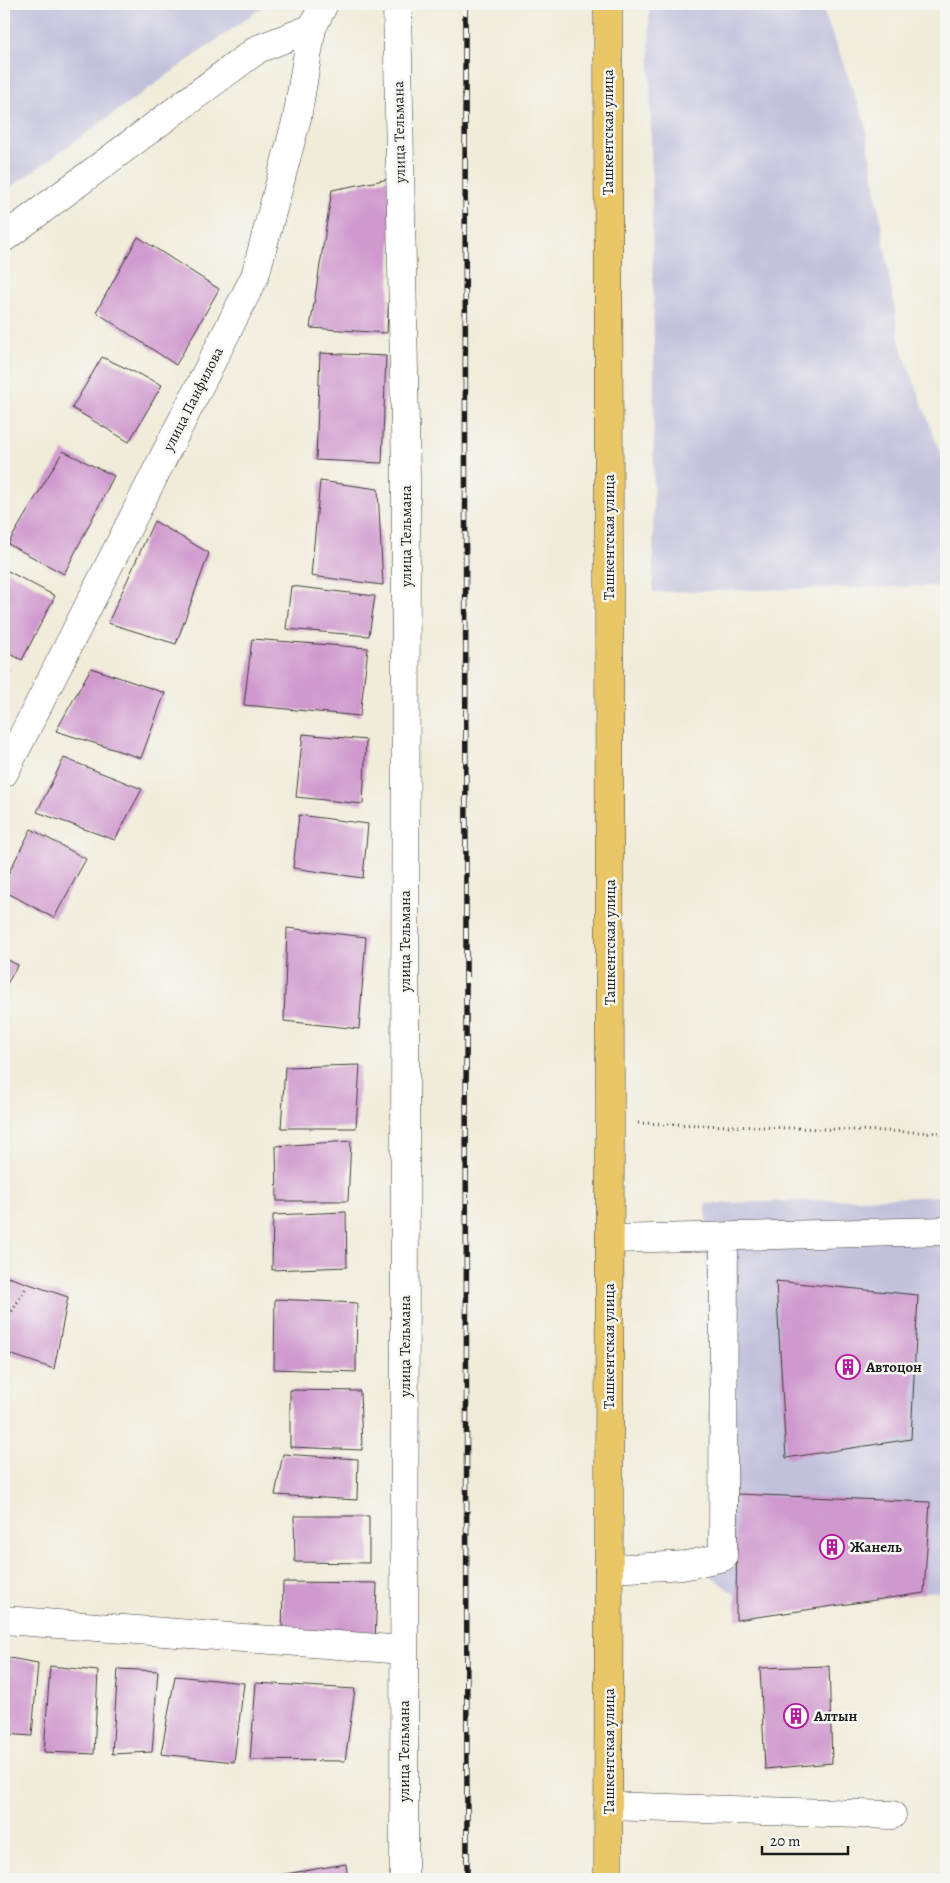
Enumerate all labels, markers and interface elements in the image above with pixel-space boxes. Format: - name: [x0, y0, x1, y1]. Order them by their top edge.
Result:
- street label: Ташкентская улица: [598, 69, 618, 195]
- street label: улица Тельмана: [388, 81, 410, 184]
- street label: улица Панфилова: [158, 343, 228, 455]
- street label: Ташкентская улица: [599, 474, 619, 600]
- street label: улица Тельмана: [396, 485, 416, 588]
- street label: Ташкентская улица: [600, 879, 620, 1005]
- street label: улица Тельмана: [395, 890, 415, 993]
- street label: Ташкентская улица: [599, 1283, 619, 1409]
- street label: улица Тельмана: [395, 1295, 415, 1398]
- building icon: Автоцон: [835, 1354, 861, 1380]
- place label: Автоцон: [865, 1357, 922, 1377]
- building icon: Жанель: [819, 1534, 845, 1560]
- place label: Жанель: [850, 1537, 902, 1557]
- street label: Ташкентская улица: [599, 1688, 619, 1814]
- street label: улица Тельмана: [394, 1700, 414, 1803]
- building icon: Алтын: [783, 1703, 809, 1729]
- place label: Алтын: [813, 1706, 858, 1726]
- scale bar: [762, 1823, 849, 1855]
- text: 20 m: [770, 1831, 801, 1851]

